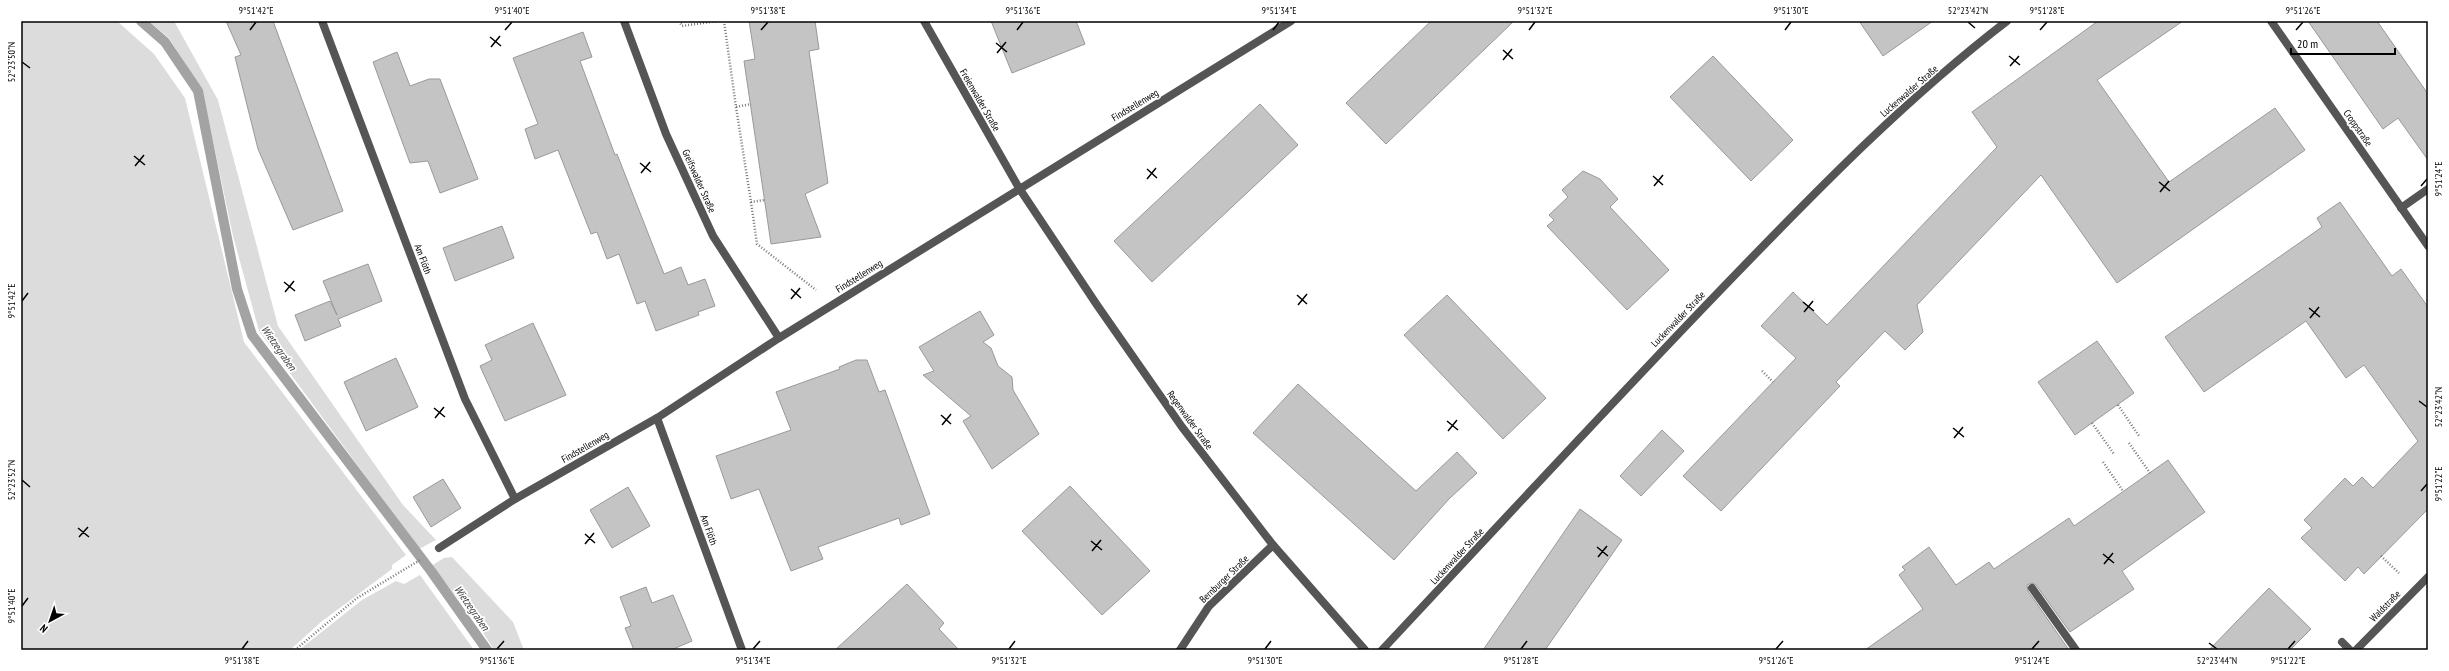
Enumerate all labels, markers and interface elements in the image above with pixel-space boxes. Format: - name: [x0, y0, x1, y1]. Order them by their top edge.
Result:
- text: 9°51'42"E: [239, 4, 273, 17]
- text: 9°51'40"E: [495, 4, 529, 17]
- text: 9°51'38"E: [751, 4, 785, 17]
- text: 9°51'36"E: [1006, 4, 1040, 17]
- text: 9°51'34"E: [1262, 4, 1296, 17]
- text: 9°51'32"E: [1518, 4, 1552, 17]
- text: 9°51'30"E: [1774, 4, 1808, 17]
- text: 52°23'42"N: [1948, 4, 1988, 17]
- text: 9°51'28"E: [2030, 4, 2064, 17]
- text: 9°51'26"E: [2286, 4, 2320, 17]
- scale bar: [2291, 30, 2395, 56]
- text: 20 m: [2297, 36, 2318, 51]
- text: 52°23'50"N: [5, 42, 18, 82]
- street label: Luckenwalder Straße: [1877, 62, 1941, 120]
- street label: Freienwalder Straße: [957, 66, 1003, 134]
- street label: Findstellenweg: [1109, 86, 1161, 124]
- street label: Croppstraße: [2341, 107, 2375, 149]
- street label: Greifswalder Straße: [679, 147, 719, 215]
- text: 9°51'24"E: [2432, 162, 2445, 196]
- street label: Am Flöth: [411, 242, 435, 276]
- street label: Findstellenweg: [833, 257, 885, 295]
- text: 9°51'42"E: [5, 284, 18, 318]
- street label: Luckenwalder Straße: [1648, 288, 1708, 350]
- water label: Wietzegraben: [258, 323, 300, 374]
- text: 52°23'42"N: [2432, 387, 2445, 427]
- street label: Regenwalder Straße: [1164, 388, 1216, 452]
- street label: Findstellenweg: [559, 428, 611, 466]
- text: 52°23'52"N: [5, 460, 18, 500]
- text: 9°51'22"E: [2432, 467, 2445, 501]
- street label: Am Flöth: [698, 513, 720, 547]
- street label: Luckenwalder Straße: [1428, 525, 1486, 587]
- street label: Bernburger Straße: [1197, 552, 1251, 606]
- water label: Wietzegraben: [451, 583, 493, 634]
- street label: Waldstraße: [2367, 587, 2403, 625]
- text: 9°51'40"E: [5, 589, 18, 623]
- north arrow: [30, 601, 70, 641]
- text: N: [37, 621, 50, 636]
- text: 9°51'38"E: [225, 654, 259, 667]
- text: 9°51'36"E: [480, 654, 514, 667]
- text: 9°51'34"E: [736, 654, 770, 667]
- text: 9°51'32"E: [992, 654, 1026, 667]
- text: 9°51'30"E: [1248, 654, 1282, 667]
- text: 9°51'28"E: [1504, 654, 1538, 667]
- text: 9°51'26"E: [1759, 654, 1793, 667]
- text: 9°51'24"E: [2015, 654, 2049, 667]
- text: 52°23'44"N: [2197, 654, 2237, 667]
- text: 9°51'22"E: [2271, 654, 2305, 667]

